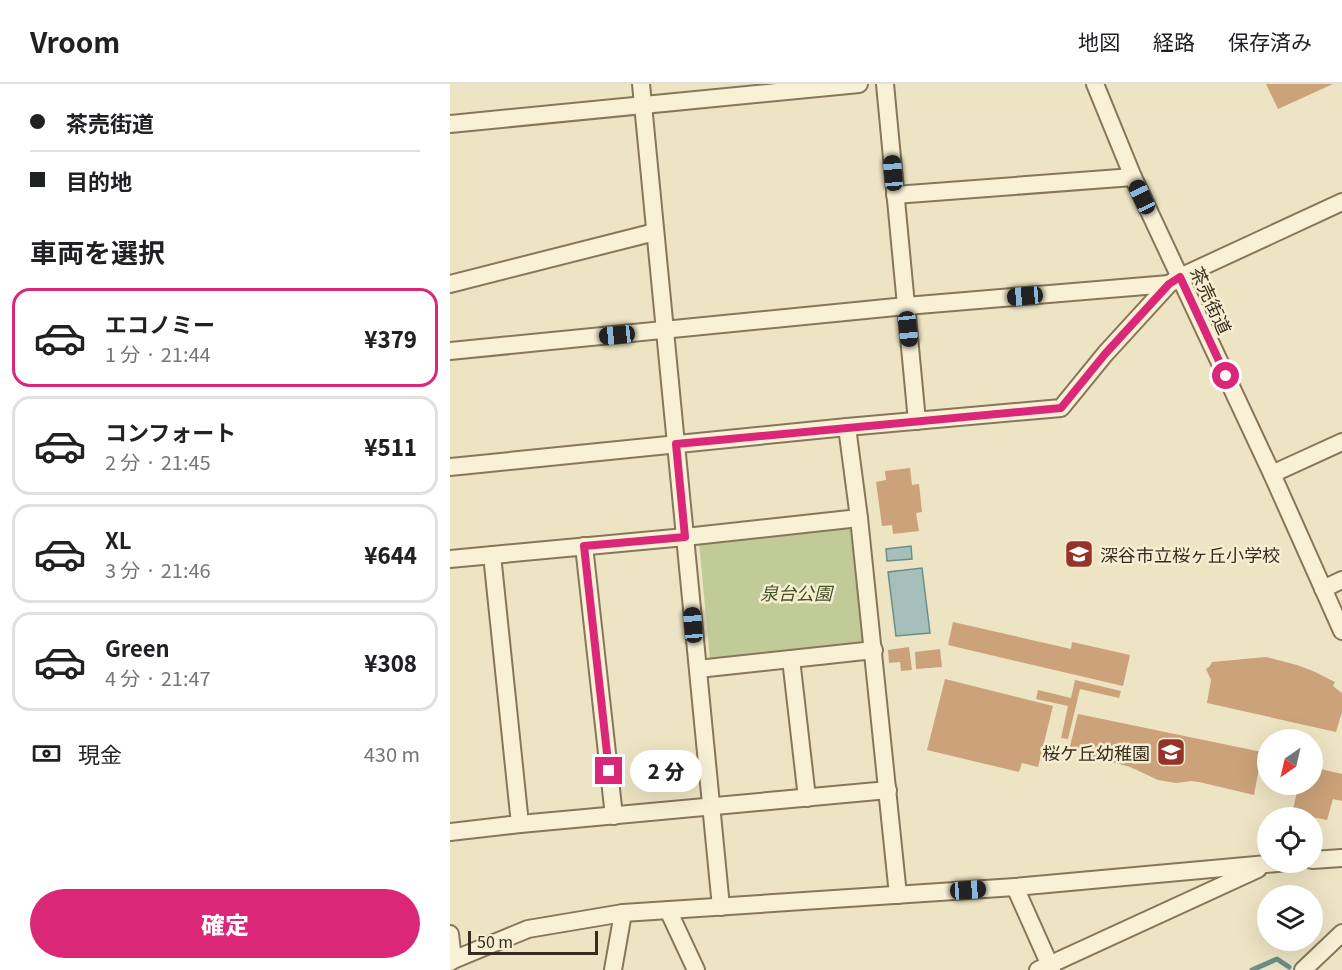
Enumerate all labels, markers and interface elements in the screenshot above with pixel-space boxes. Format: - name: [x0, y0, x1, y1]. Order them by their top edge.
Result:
- text: Vroom: [30, 21, 120, 61]
- text: 地図: [1078, 26, 1120, 56]
- text: 経路: [1153, 26, 1195, 56]
- text: 保存済み: [1228, 26, 1312, 56]
- text: 茶売街道: [66, 106, 154, 138]
- car: [882, 154, 904, 192]
- text: 目的地: [66, 164, 132, 196]
- car: [1126, 177, 1158, 217]
- text: 車両を選択: [30, 232, 165, 271]
- street label: 茶売街道: [1185, 262, 1239, 338]
- car: [1006, 285, 1044, 307]
- text: エコノミー: [105, 307, 215, 339]
- car: [897, 310, 919, 348]
- icon: car: [33, 311, 87, 365]
- text: ¥379: [364, 322, 417, 354]
- car: [598, 324, 636, 346]
- text: 1 分 · 21:44: [105, 339, 211, 368]
- route start: [1212, 362, 1239, 389]
- text: コンフォート: [105, 415, 236, 447]
- icon: car: [33, 419, 87, 473]
- text: ¥511: [364, 430, 417, 462]
- text: 2 分 · 21:45: [105, 447, 211, 476]
- text: XL: [105, 523, 132, 555]
- icon: car: [33, 527, 87, 581]
- text: ¥644: [364, 538, 417, 570]
- school or university icon: 深谷市立桜ヶ丘小学校: [1063, 538, 1095, 570]
- place label: 深谷市立桜ヶ丘小学校: [1100, 541, 1280, 567]
- text: 3 分 · 21:46: [105, 555, 211, 584]
- park label: 泉台公園: [760, 579, 835, 605]
- car: [682, 606, 704, 644]
- text: Green: [105, 631, 170, 663]
- icon: car: [33, 635, 87, 689]
- text: ¥308: [364, 646, 417, 678]
- text: 4 分 · 21:47: [105, 663, 211, 692]
- north arrow: [1257, 729, 1323, 795]
- map controls: [1257, 729, 1323, 951]
- school or university icon: 桜ケ丘幼稚園: [1155, 736, 1187, 768]
- icon: cash: [30, 737, 63, 770]
- text: 現金: [78, 737, 122, 769]
- text: 430 m: [364, 739, 420, 768]
- place label: 桜ケ丘幼稚園: [1042, 739, 1150, 765]
- callout: 2 分: [630, 750, 702, 792]
- text: 2 分: [648, 756, 684, 785]
- route end: [595, 757, 622, 784]
- button: locate: [1257, 807, 1323, 873]
- car: [949, 880, 987, 900]
- button: layers: [1257, 885, 1323, 951]
- button: 確定: [30, 889, 420, 958]
- scale bar: [468, 928, 598, 956]
- text: 50 m: [477, 929, 513, 953]

